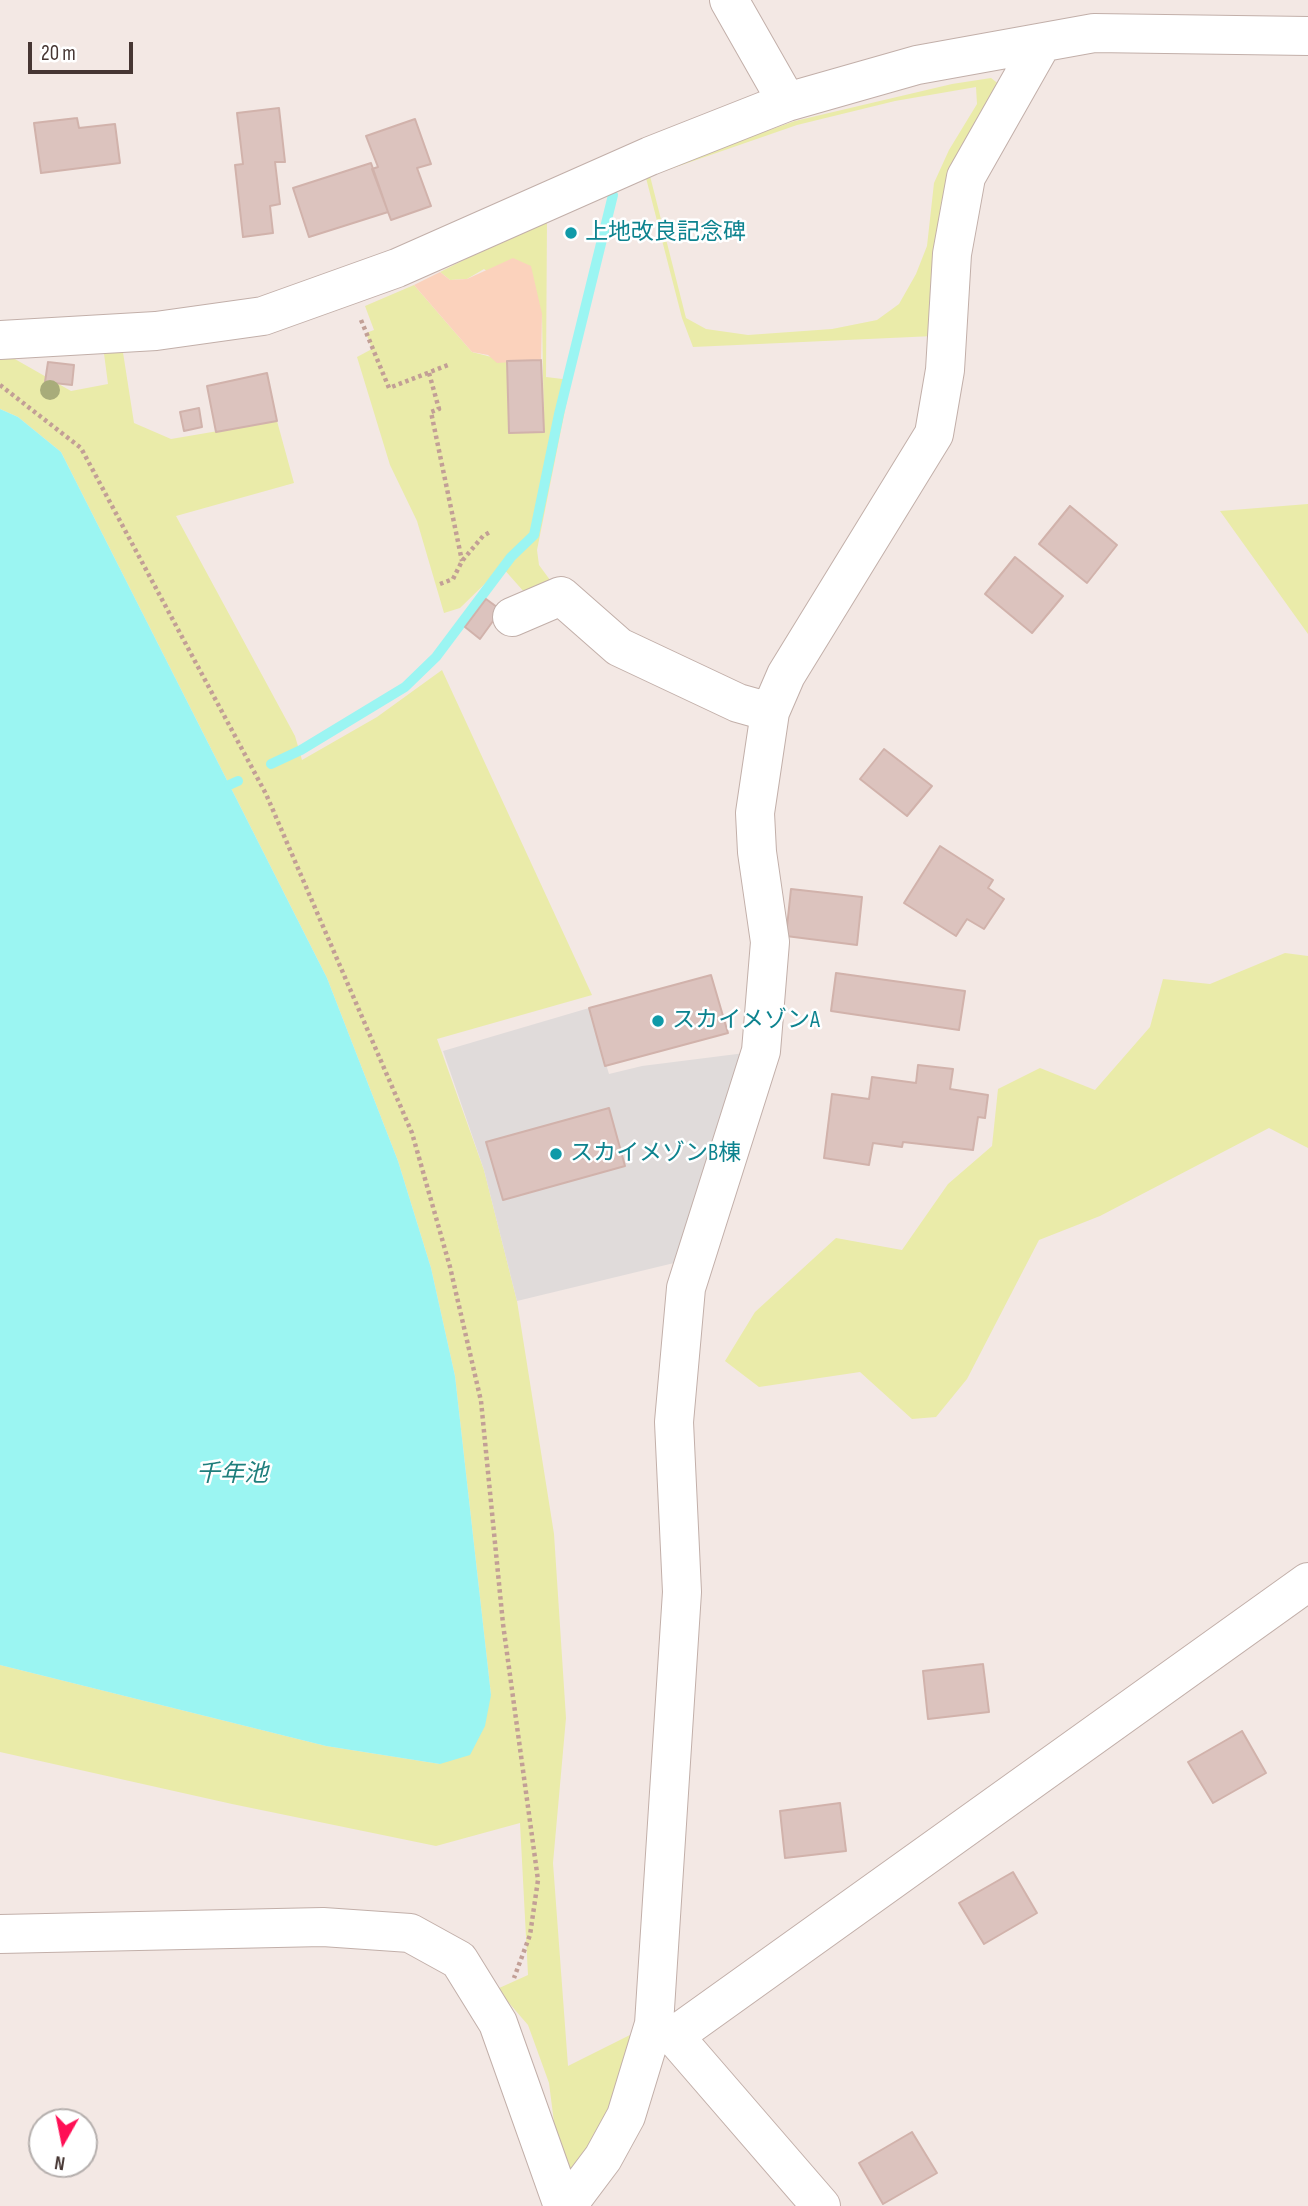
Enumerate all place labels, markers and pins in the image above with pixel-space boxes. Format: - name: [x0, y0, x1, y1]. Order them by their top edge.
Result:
- place label: 上地改良記念碑: [585, 219, 746, 247]
- marker: 上地改良記念碑: [563, 225, 579, 241]
- place label: スカイメゾンA: [672, 1007, 820, 1035]
- marker: スカイメゾンA: [650, 1013, 666, 1029]
- place label: スカイメゾンB棟: [570, 1140, 741, 1168]
- marker: スカイメゾンB棟: [548, 1146, 564, 1162]

